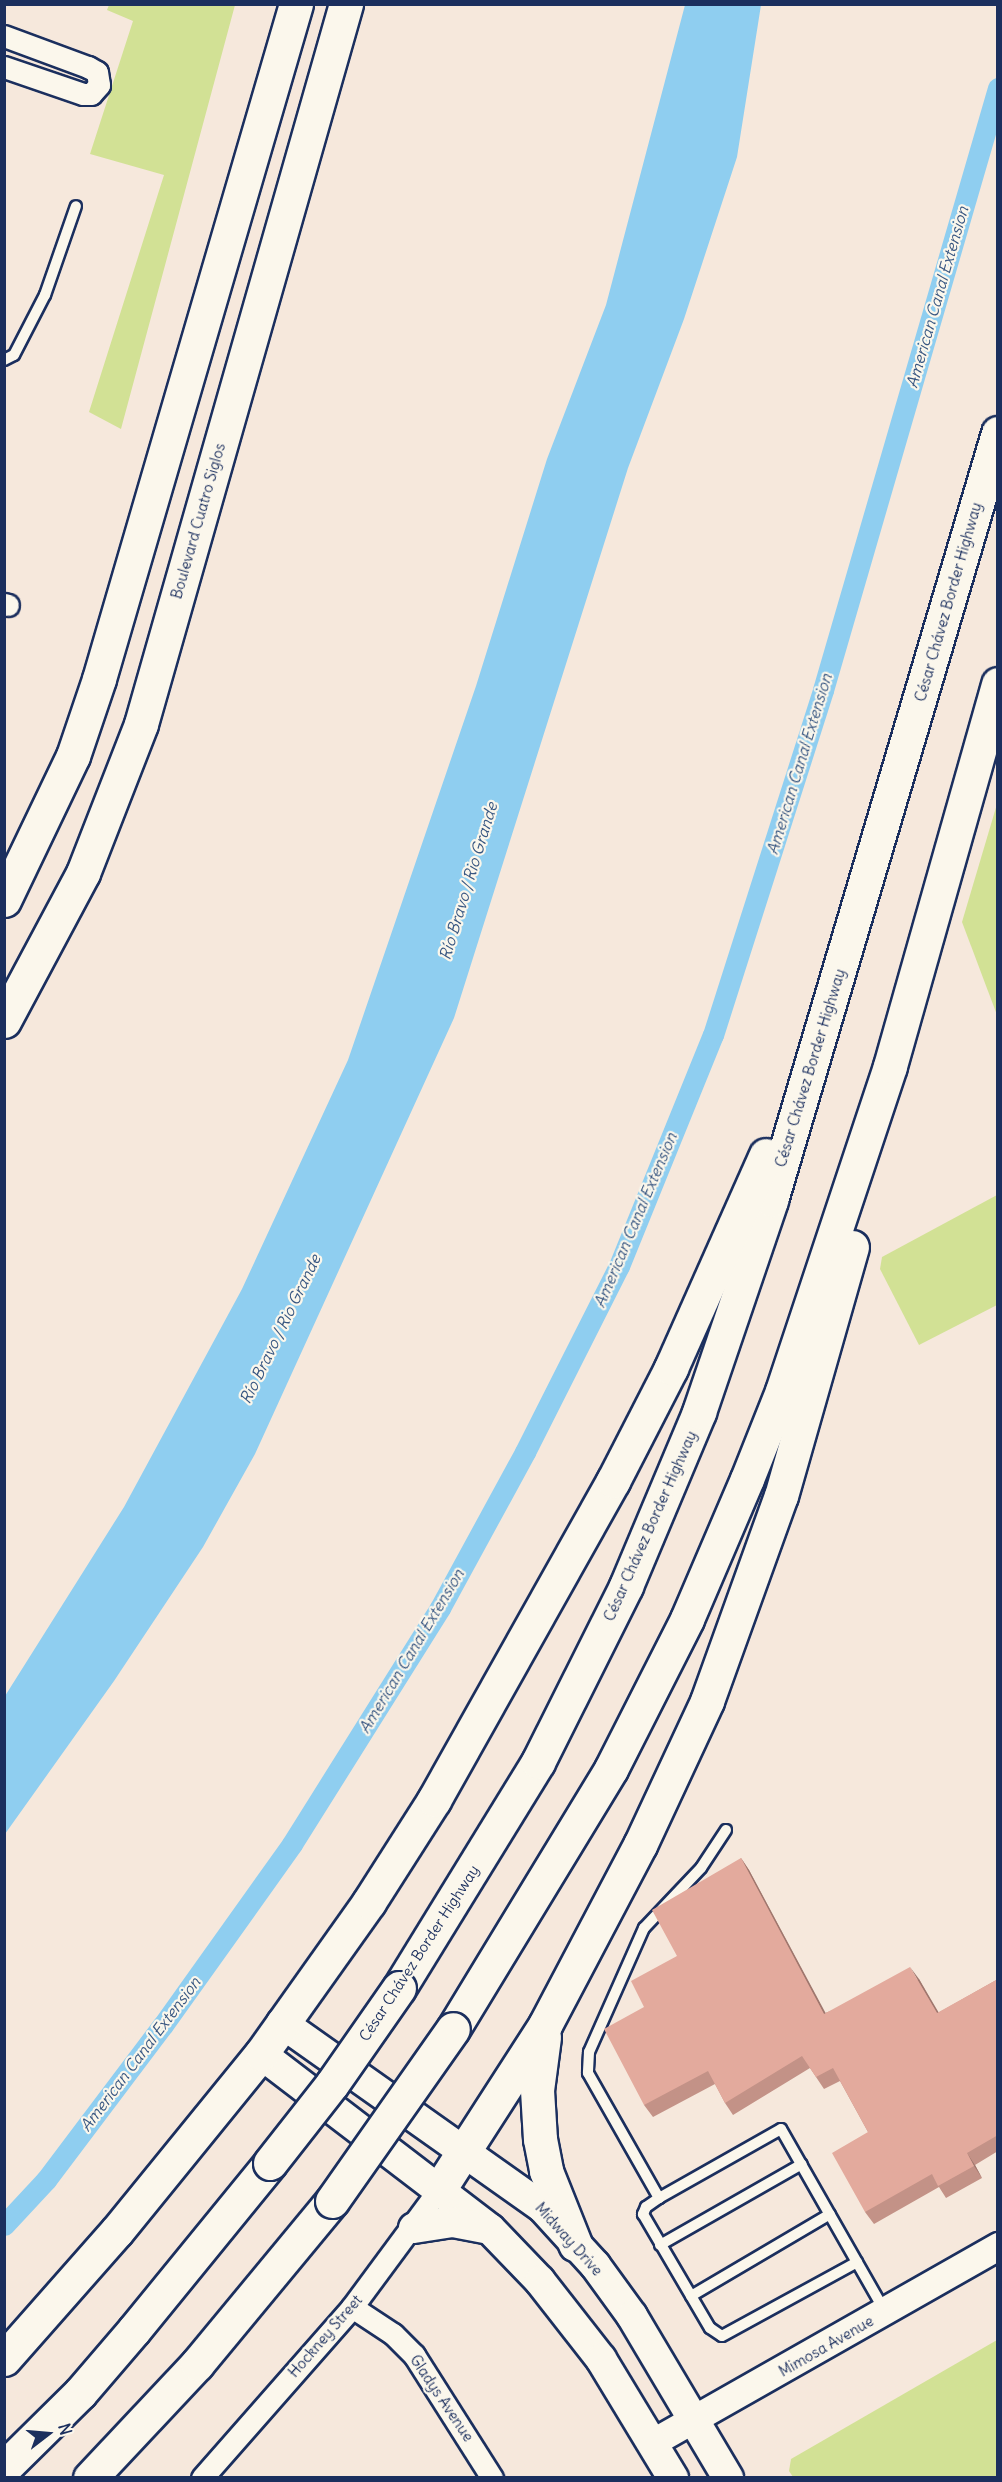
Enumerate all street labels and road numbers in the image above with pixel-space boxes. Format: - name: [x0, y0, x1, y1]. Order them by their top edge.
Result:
- street label: Boulevard Cuatro Siglos: [167, 441, 229, 601]
- street label: César Chávez Border Highway: [911, 500, 985, 704]
- street label: César Chávez Border Highway: [771, 967, 849, 1169]
- street label: César Chávez Border Highway: [600, 1428, 700, 1624]
- street label: César Chávez Border Highway: [355, 1862, 483, 2044]
- street label: Midway Drive: [531, 2199, 607, 2279]
- street label: Hockney Street: [284, 2291, 366, 2381]
- street label: Mimosa Avenue: [775, 2312, 877, 2380]
- street label: Gladys Avenue: [406, 2351, 478, 2445]

